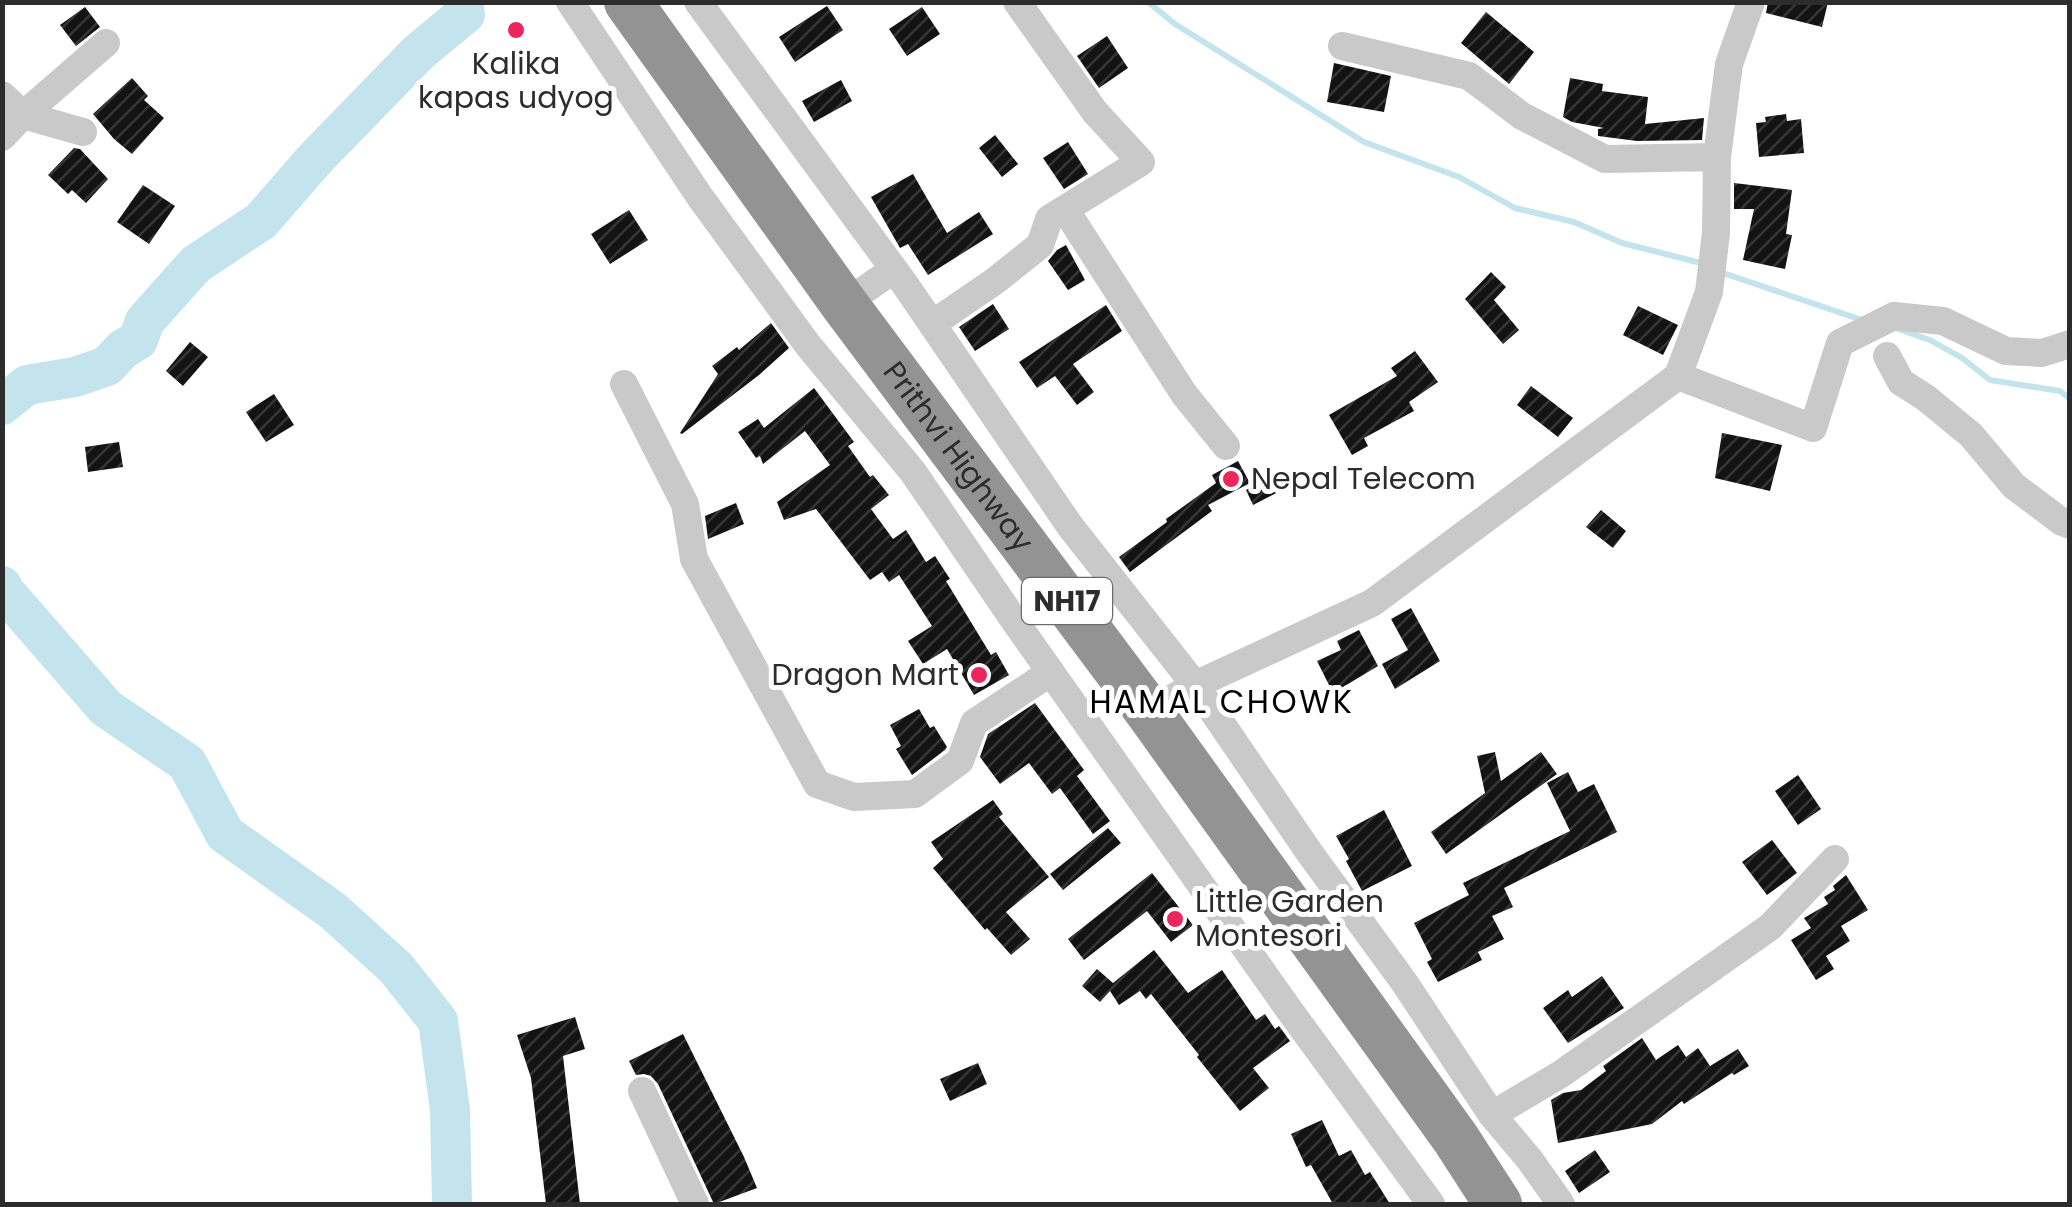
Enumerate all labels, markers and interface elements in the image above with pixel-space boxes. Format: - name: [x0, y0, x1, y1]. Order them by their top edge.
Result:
- marker: Kalika kapas udyog: [505, 19, 527, 41]
- place label: Kalika kapas udyog: [418, 42, 614, 119]
- street label: Prithvi Highway: [873, 352, 1044, 561]
- place label: Nepal Telecom: [1251, 457, 1476, 500]
- marker: Nepal Telecom: [1220, 468, 1242, 490]
- road number: NH17: [1022, 578, 1112, 624]
- place label: Dragon Mart: [771, 653, 959, 696]
- marker: Dragon Mart: [968, 664, 990, 686]
- district label: HAMAL CHOWK: [1089, 679, 1355, 724]
- place label: Little Garden Montesori: [1195, 880, 1384, 957]
- marker: Little Garden Montesori: [1164, 908, 1186, 930]

